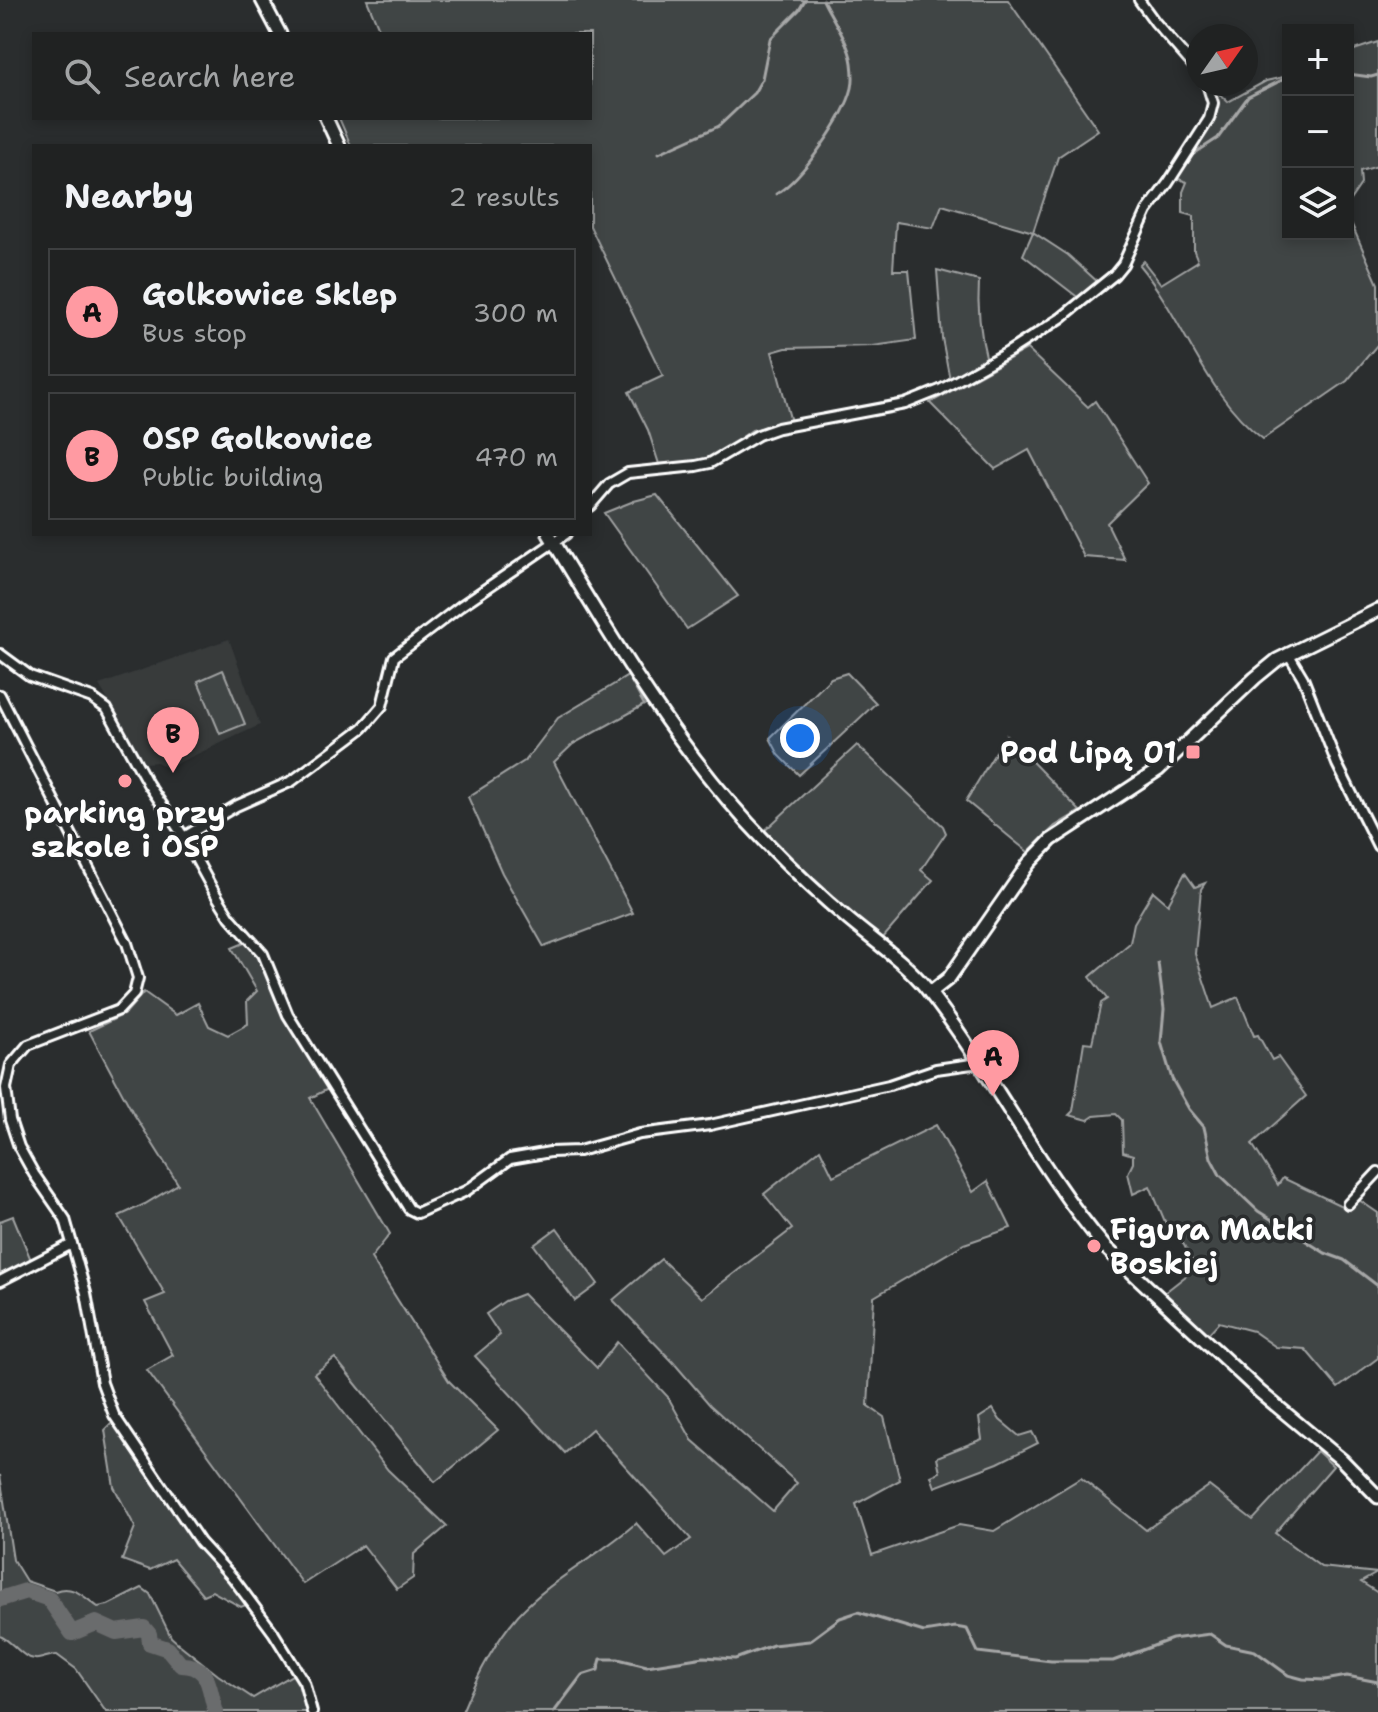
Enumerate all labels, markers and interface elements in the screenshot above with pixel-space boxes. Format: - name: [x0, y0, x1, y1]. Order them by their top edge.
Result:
- north arrow: [1186, 24, 1258, 96]
- map controls: [1282, 24, 1354, 240]
- button: +: [1282, 24, 1354, 96]
- search box: [32, 32, 592, 120]
- icon: search: [60, 54, 104, 98]
- text: Search here: [124, 56, 295, 97]
- button: −: [1282, 96, 1354, 168]
- button: layers: [1282, 168, 1354, 240]
- text: Nearby: [64, 173, 194, 219]
- text: 2 results: [448, 179, 560, 214]
- text: Golkowice Sklep: [142, 274, 397, 315]
- text: A: [82, 295, 102, 330]
- text: 300 m: [473, 295, 558, 330]
- text: Bus stop: [142, 315, 247, 350]
- text: OSP Golkowice: [142, 418, 373, 459]
- text: B: [84, 439, 100, 474]
- text: 470 m: [475, 439, 558, 474]
- text: Public building: [142, 459, 323, 494]
- pin: B: [147, 707, 199, 773]
- your location: [780, 718, 820, 758]
- place label: Pod Lipą 01: [1000, 732, 1177, 773]
- marker: Pod Lipą 01: [1184, 743, 1202, 761]
- marker: parking przy szkole i OSP: [116, 772, 134, 790]
- place label: parking przy szkole i OSP: [24, 792, 226, 867]
- pin: A: [967, 1030, 1019, 1096]
- place label: Figura Matki Boskiej: [1110, 1209, 1314, 1284]
- marker: Figura Matki Boskiej: [1085, 1237, 1103, 1255]

